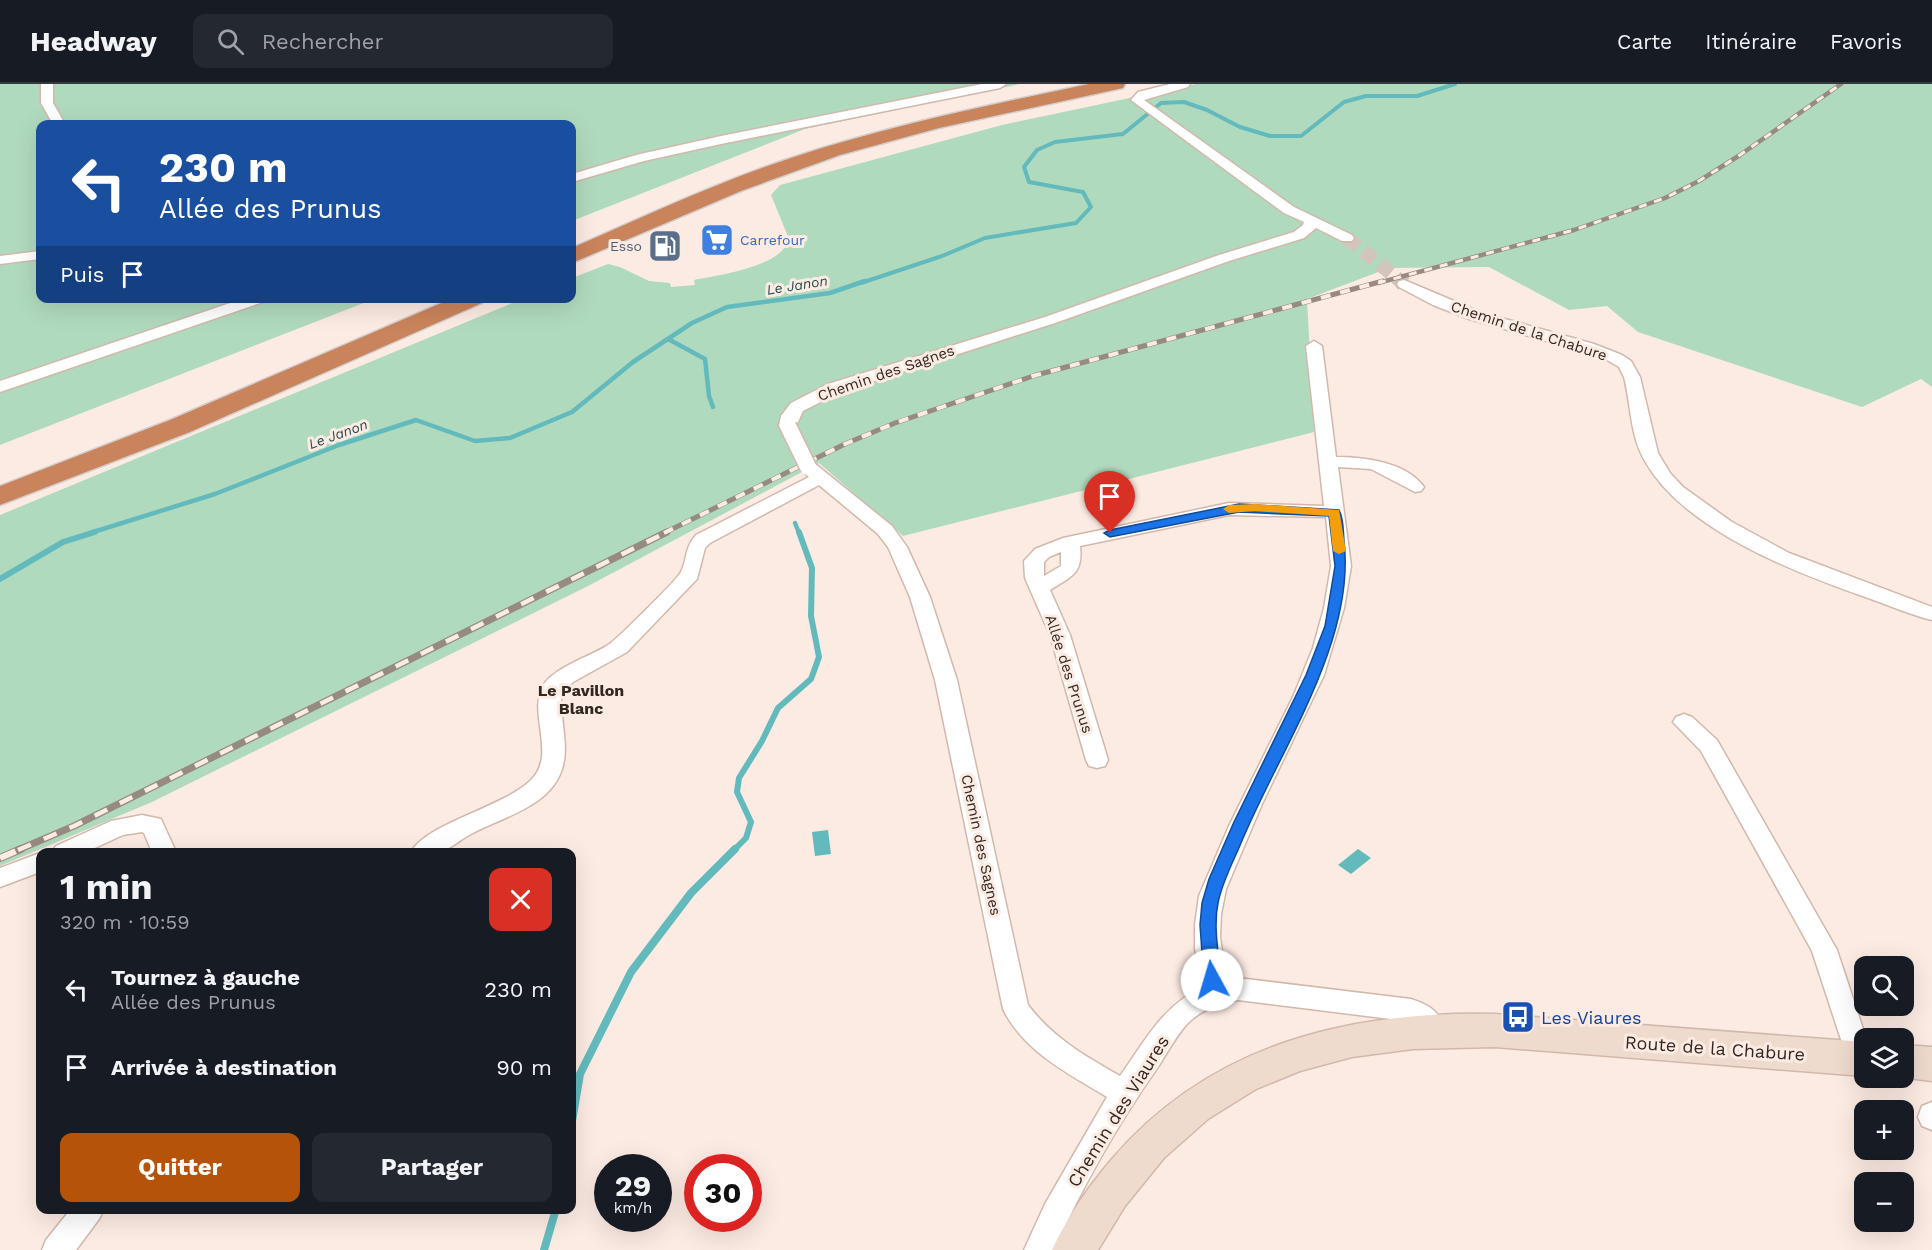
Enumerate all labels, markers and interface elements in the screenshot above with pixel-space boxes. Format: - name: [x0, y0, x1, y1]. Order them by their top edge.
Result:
- search box: [193, 14, 613, 68]
- text: Headway: [30, 25, 157, 58]
- icon: search: [214, 25, 247, 58]
- text: Rechercher: [262, 29, 384, 54]
- text: Carte: [1617, 29, 1672, 54]
- text: Itinéraire: [1705, 29, 1797, 54]
- text: Favoris: [1830, 29, 1902, 54]
- text: 230 m: [159, 143, 288, 192]
- icon: left: [60, 144, 138, 222]
- text: Allée des Prunus: [159, 193, 381, 225]
- supermarket icon: Carrefour: [699, 222, 735, 258]
- fuel station icon: Esso: [647, 228, 683, 264]
- place label: Carrefour: [740, 232, 805, 248]
- place label: Esso: [610, 238, 642, 254]
- icon: arrive: [116, 258, 149, 291]
- text: Puis: [60, 262, 104, 287]
- water label: Le Janon: [765, 272, 829, 298]
- street label: Chemin de la Chabure: [1449, 297, 1609, 365]
- street label: Chemin des Sagnes: [815, 341, 957, 405]
- water label: Le Janon: [306, 416, 370, 452]
- pin: [1084, 471, 1135, 533]
- icon: arrive: [1093, 480, 1126, 513]
- street label: Allée des Prunus: [1041, 612, 1097, 736]
- district label: Le Pavillon Blanc: [538, 681, 624, 718]
- street label: Chemin des Sagnes: [957, 773, 1005, 917]
- text: 1 min: [60, 866, 152, 908]
- button: close: [489, 868, 552, 931]
- text: 320 m · 10:59: [60, 910, 190, 934]
- position arrow: [1180, 948, 1244, 1012]
- map controls: [1854, 956, 1914, 1232]
- button: search: [1854, 956, 1914, 1016]
- text: Tournez à gauche: [111, 965, 300, 990]
- icon: left: [60, 973, 93, 1006]
- text: 230 m: [484, 977, 552, 1002]
- text: Allée des Prunus: [111, 990, 276, 1014]
- bus stop icon: Les Viaures: [1500, 999, 1536, 1035]
- place label: Les Viaures: [1541, 1007, 1642, 1028]
- button: layers: [1854, 1028, 1914, 1088]
- street label: Chemin des Viaures: [1063, 1031, 1173, 1191]
- street label: Route de la Chabure: [1624, 1031, 1806, 1065]
- icon: arrive: [60, 1051, 93, 1084]
- text: Arrivée à destination: [111, 1055, 337, 1080]
- text: 90 m: [496, 1055, 552, 1080]
- button: +: [1854, 1100, 1914, 1160]
- button: Quitter: [60, 1133, 300, 1202]
- button: Partager: [312, 1133, 552, 1202]
- speed limit sign: 30: [684, 1154, 762, 1232]
- text: 29: [615, 1168, 651, 1203]
- button: −: [1854, 1172, 1914, 1232]
- text: km/h: [614, 1199, 652, 1217]

